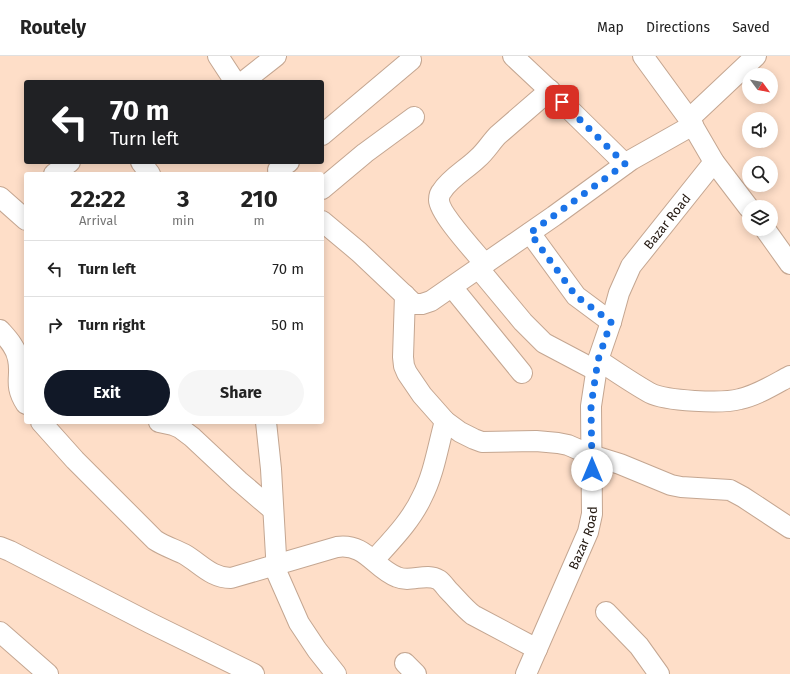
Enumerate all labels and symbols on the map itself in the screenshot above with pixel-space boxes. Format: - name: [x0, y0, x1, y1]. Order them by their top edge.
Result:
- north arrow: [742, 68, 778, 104]
- pin: [545, 85, 579, 119]
- street label: Bazar Road: [640, 191, 693, 252]
- position arrow: [571, 449, 613, 491]
- street label: Bazar Road: [565, 506, 600, 572]

